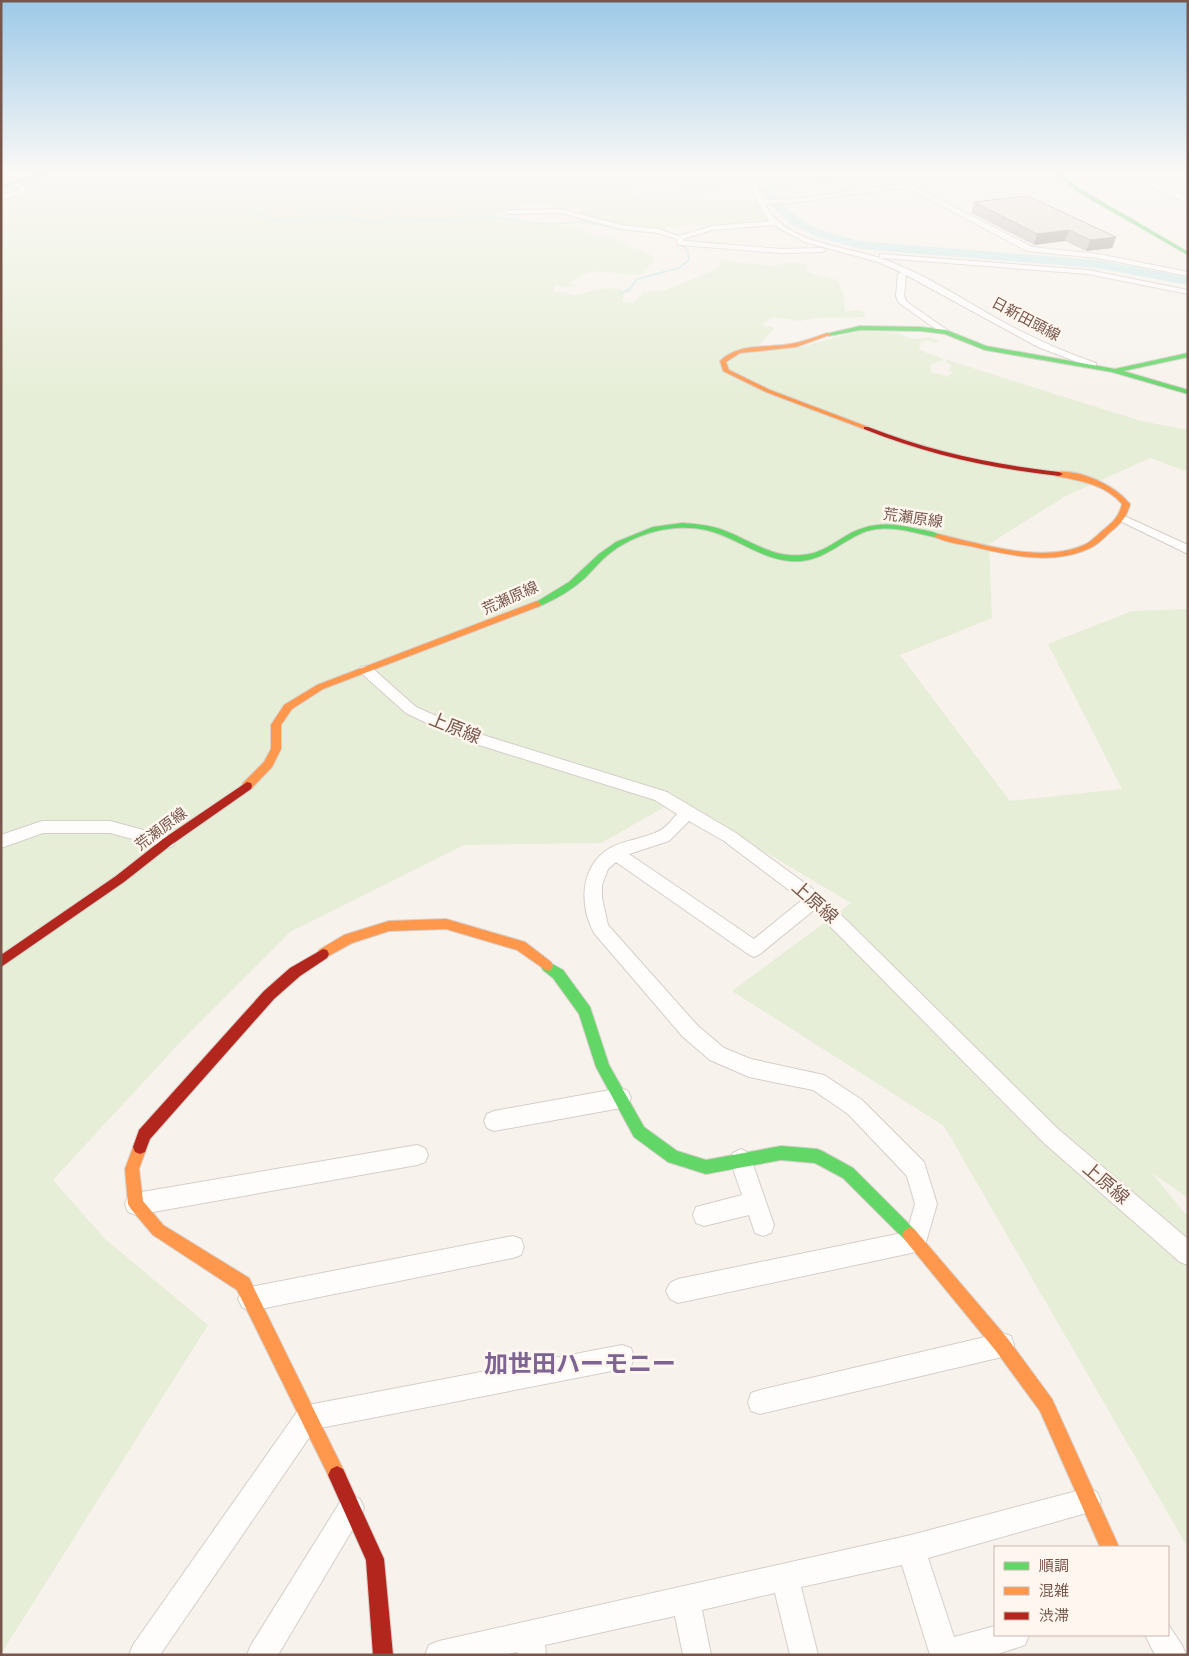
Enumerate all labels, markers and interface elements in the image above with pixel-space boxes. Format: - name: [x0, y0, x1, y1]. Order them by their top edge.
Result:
- street label: 日新田頭線: [989, 293, 1063, 344]
- street label: 荒瀬原線: [882, 505, 944, 530]
- street label: 荒瀬原線: [479, 578, 541, 618]
- street label: 上原線: [427, 708, 484, 746]
- street label: 荒瀬原線: [132, 804, 190, 853]
- street label: 上原線: [789, 876, 843, 927]
- street label: 上原線: [1080, 1157, 1134, 1207]
- district label: 加世田ハーモニー: [484, 1350, 676, 1377]
- legend: [994, 1546, 1169, 1636]
- text: 順調: [1039, 1557, 1069, 1574]
- text: 混雑: [1039, 1582, 1069, 1599]
- text: 渋滞: [1039, 1607, 1069, 1624]

